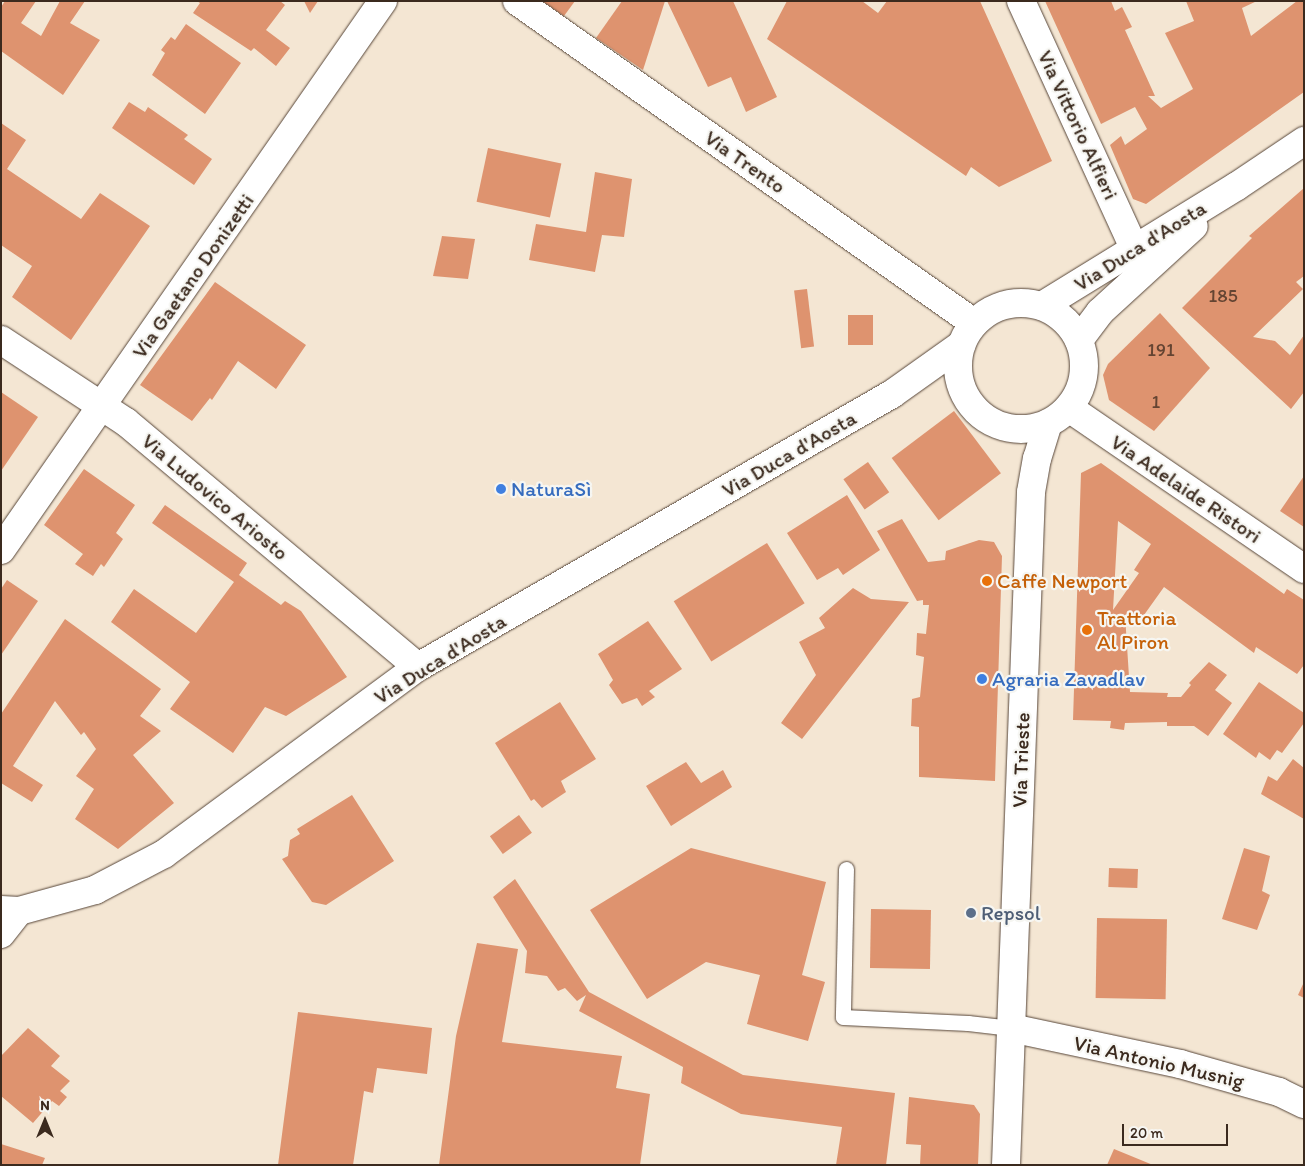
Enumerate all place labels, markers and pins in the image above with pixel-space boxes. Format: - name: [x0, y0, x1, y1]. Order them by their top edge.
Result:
- place label: NaturaSì: [511, 476, 591, 502]
- marker: NaturaSì: [495, 483, 507, 495]
- place label: Caffe Newport: [997, 568, 1127, 594]
- marker: Caffe Newport: [981, 575, 993, 587]
- place label: Trattoria Al Piron: [1097, 605, 1176, 655]
- marker: Trattoria Al Piron: [1081, 624, 1093, 636]
- place label: Agraria Zavadlav: [992, 666, 1145, 692]
- marker: Agraria Zavadlav: [976, 673, 988, 685]
- place label: Repsol: [981, 900, 1041, 926]
- marker: Repsol: [965, 907, 977, 919]

